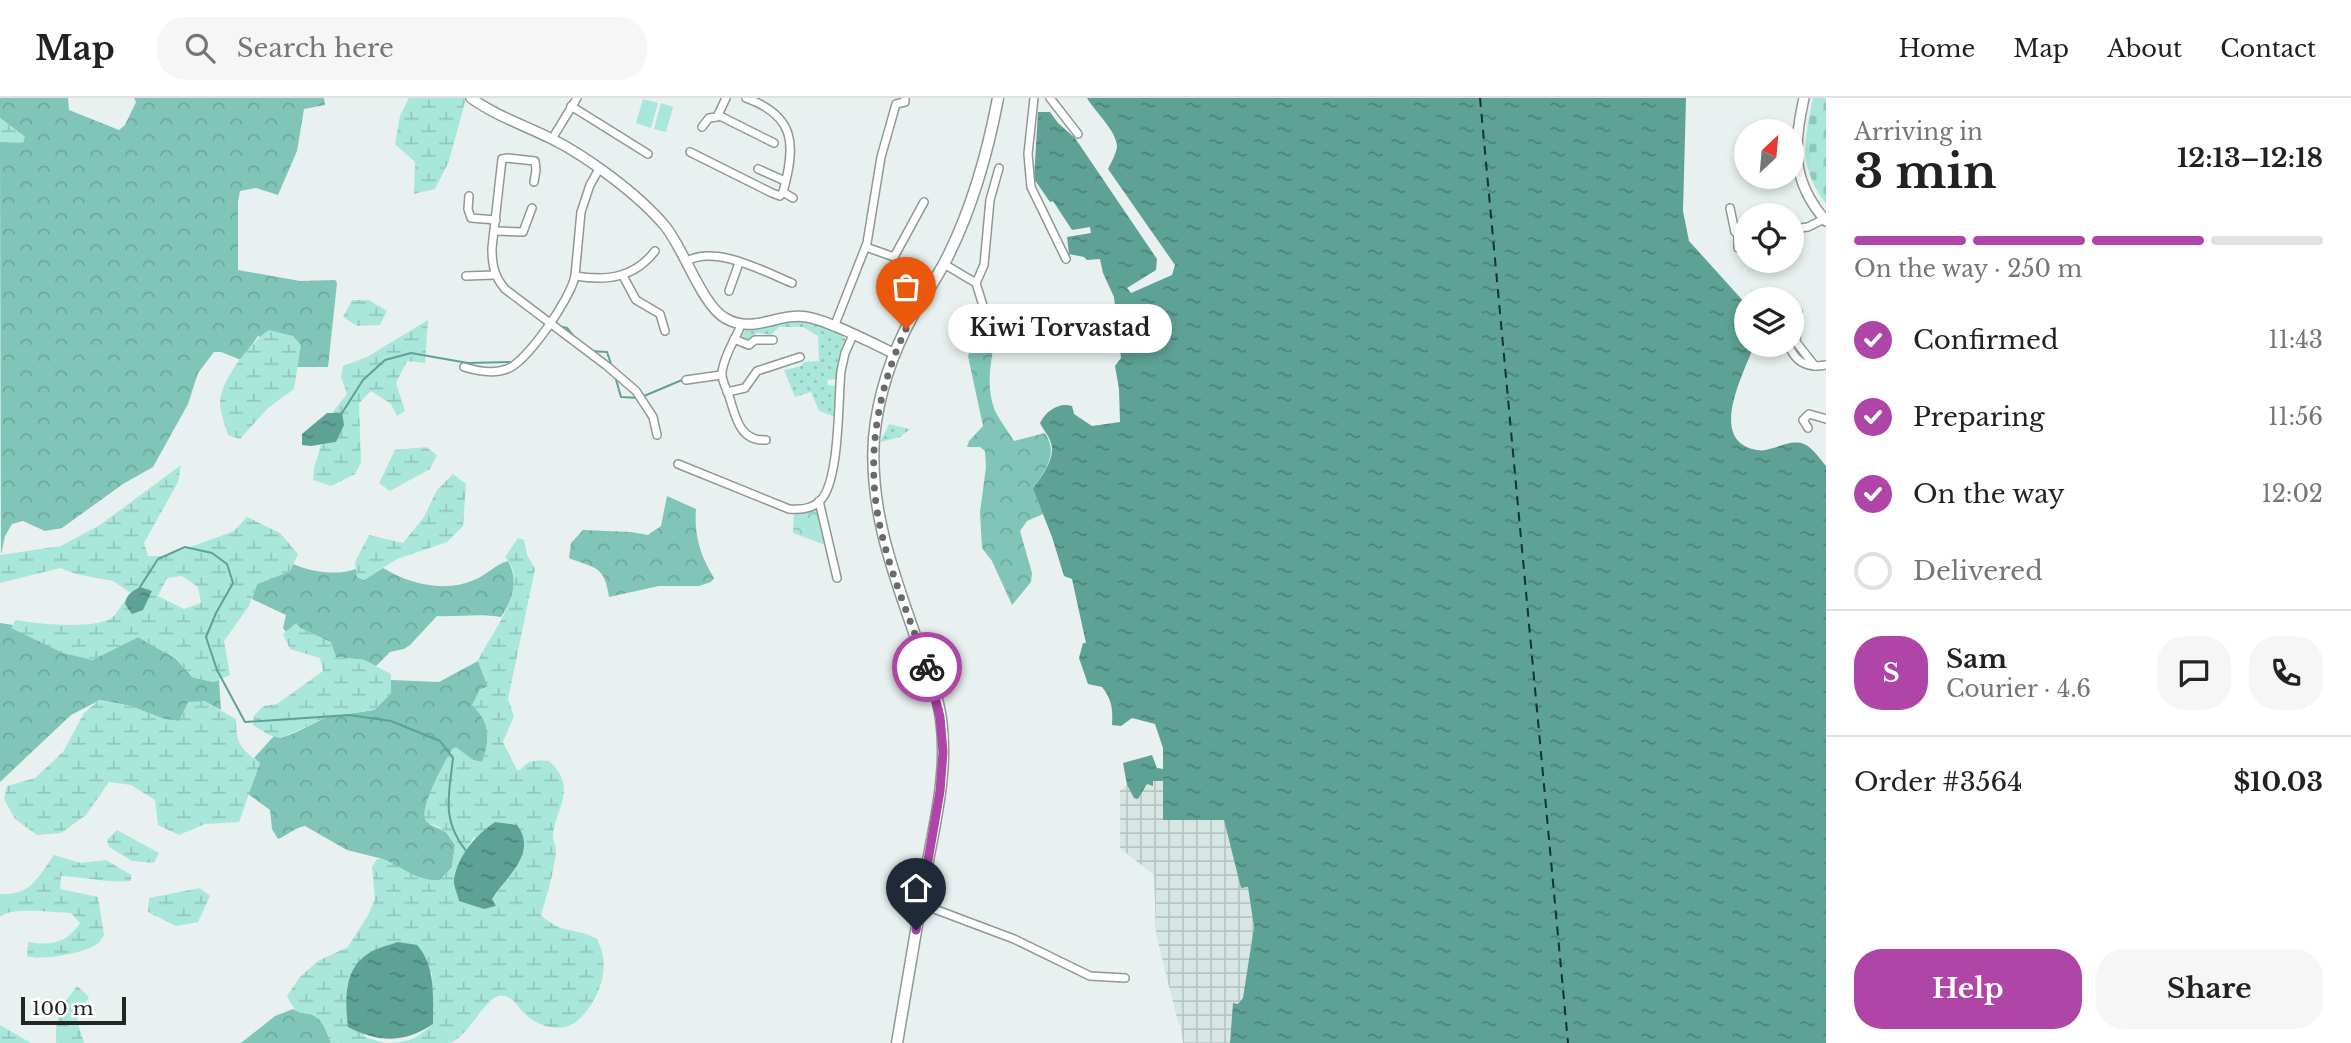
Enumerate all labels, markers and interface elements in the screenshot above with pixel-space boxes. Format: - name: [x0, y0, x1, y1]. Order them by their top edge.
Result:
- search box: [157, 17, 647, 80]
- text: Map: [35, 28, 115, 69]
- icon: search: [181, 29, 219, 67]
- text: Search here: [237, 32, 394, 64]
- text: Home: [1899, 34, 1975, 63]
- text: Map: [2013, 34, 2069, 63]
- text: About: [2107, 34, 2182, 63]
- text: Contact: [2220, 34, 2316, 63]
- text: Arriving in: [1854, 118, 1983, 146]
- north arrow: [1734, 119, 1804, 189]
- map controls: [1734, 119, 1804, 357]
- text: 12:13–12:18: [2177, 142, 2323, 174]
- text: 3 min: [1854, 143, 1996, 200]
- button: locate: [1734, 203, 1804, 273]
- text: On the way · 250 m: [1854, 255, 2082, 283]
- pin: [876, 257, 936, 329]
- icon: bag: [887, 268, 925, 306]
- button: layers: [1734, 287, 1804, 357]
- callout: Kiwi Torvastad: [948, 304, 1172, 354]
- text: Kiwi Torvastad: [969, 314, 1151, 342]
- icon: check: [1854, 321, 1892, 359]
- text: Confirmed: [1913, 324, 2058, 356]
- text: 11:43: [2268, 326, 2323, 354]
- icon: check: [1854, 398, 1892, 436]
- text: Preparing: [1913, 401, 2045, 433]
- text: 11:56: [2268, 403, 2323, 431]
- icon: check: [1854, 475, 1892, 513]
- text: On the way: [1913, 478, 2065, 510]
- text: 12:02: [2261, 480, 2323, 508]
- text: Delivered: [1913, 555, 2043, 587]
- courier: [892, 632, 962, 702]
- button: chat: [2157, 636, 2231, 710]
- button: phone: [2249, 636, 2323, 710]
- text: Sam: [1946, 643, 2007, 675]
- icon: bike: [908, 648, 946, 686]
- text: S: [1882, 657, 1900, 689]
- text: Courier · 4.6: [1946, 675, 2091, 703]
- text: Order #3564: [1854, 766, 2022, 798]
- text: $10.03: [2233, 766, 2323, 798]
- pin: [886, 858, 946, 930]
- icon: home: [897, 869, 935, 907]
- button: Help: [1854, 949, 2082, 1029]
- button: Share: [2096, 949, 2323, 1029]
- scale bar: [21, 994, 126, 1026]
- text: 100 m: [32, 997, 93, 1020]

